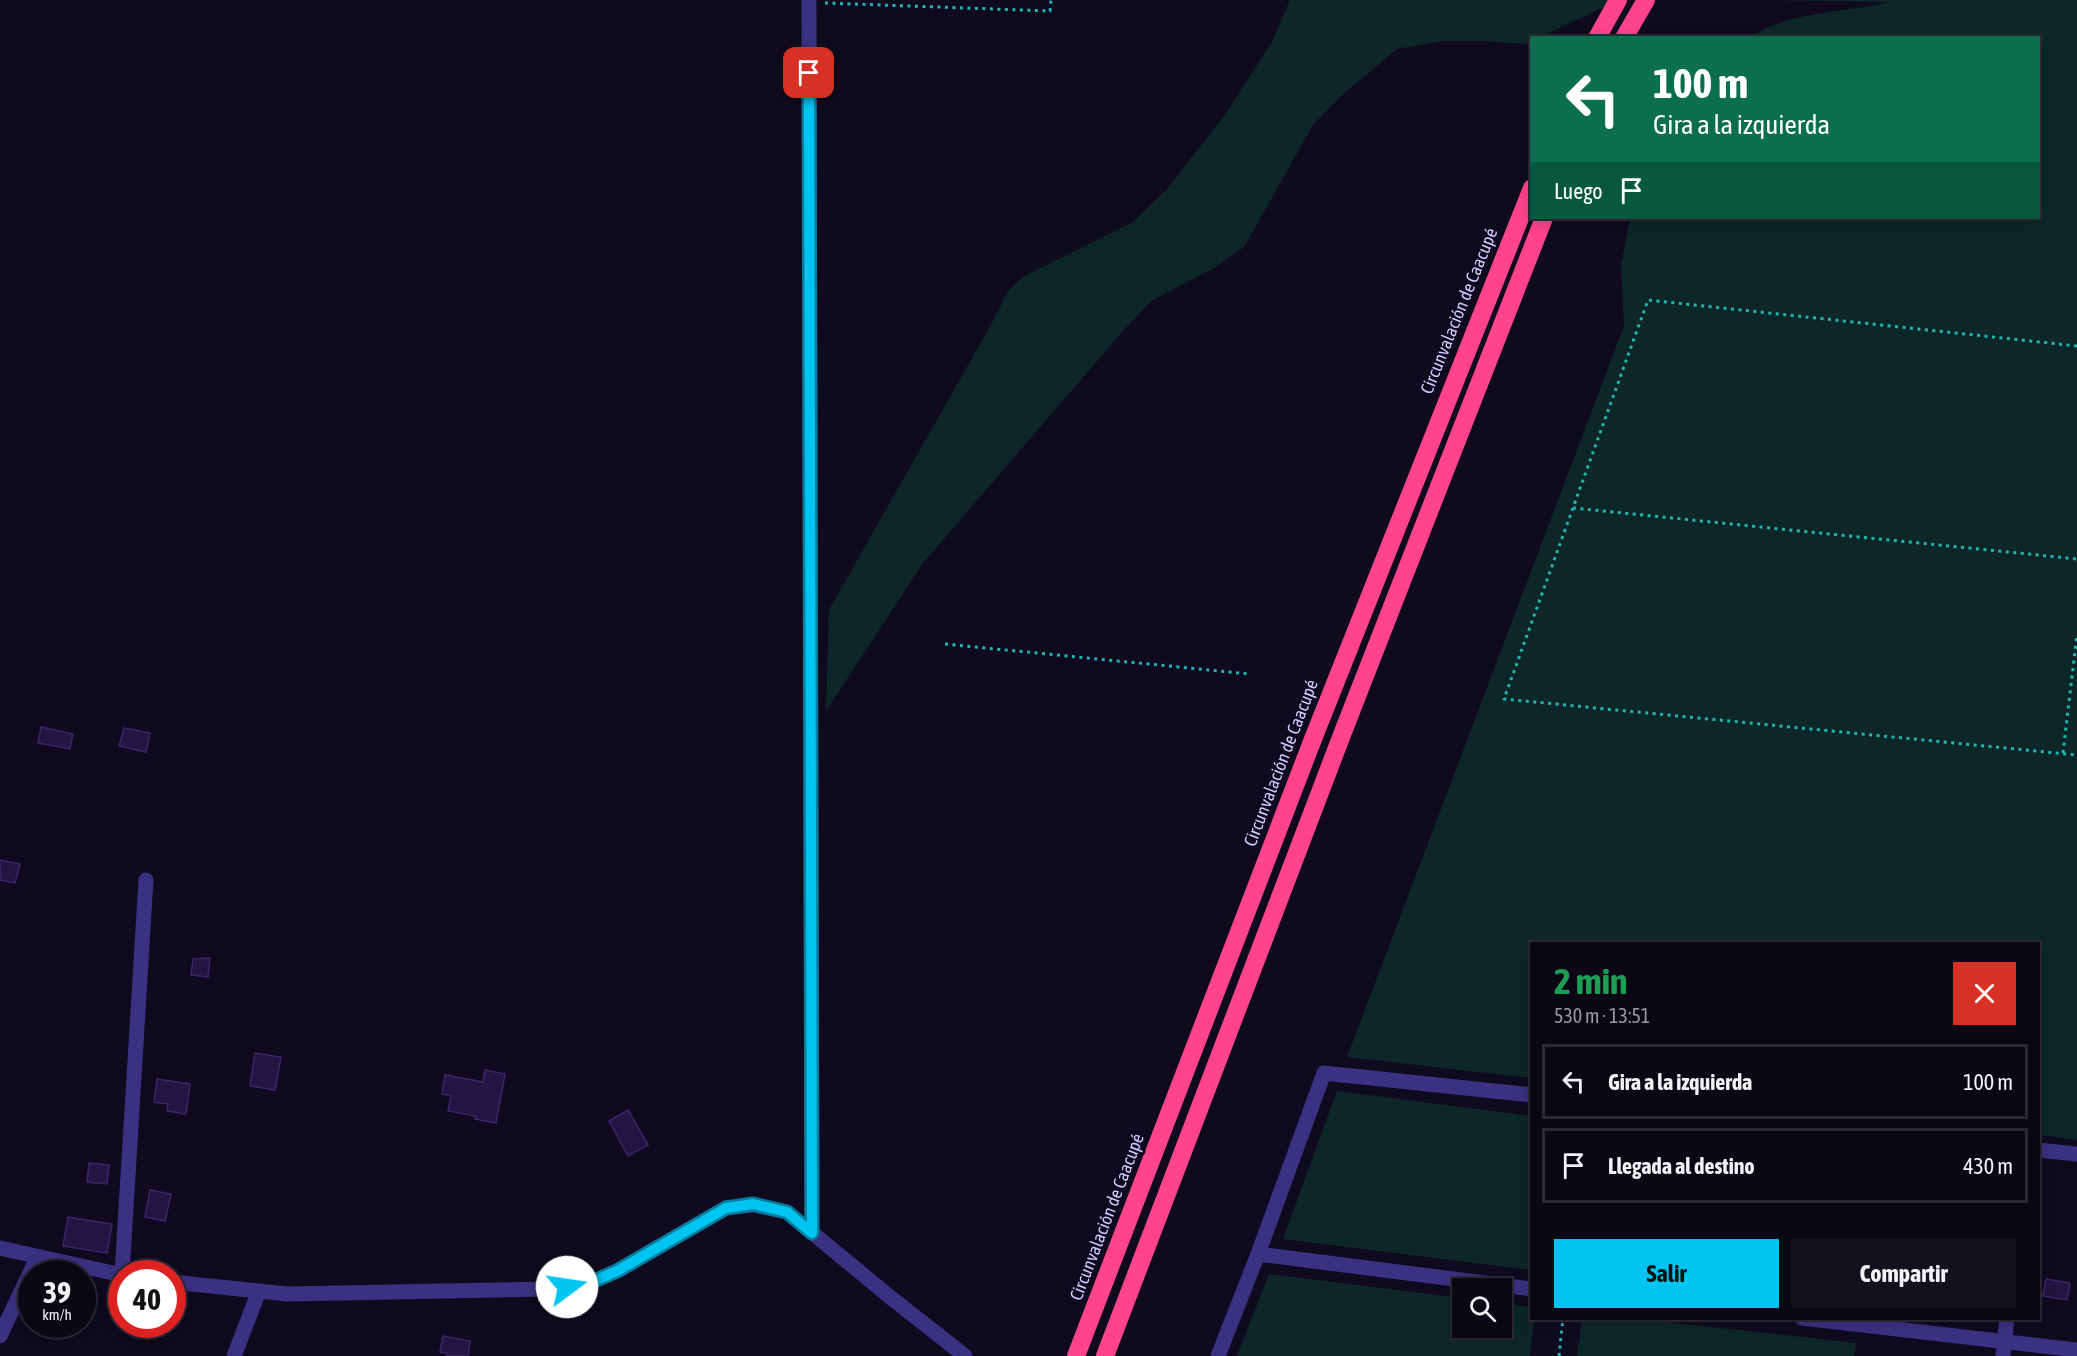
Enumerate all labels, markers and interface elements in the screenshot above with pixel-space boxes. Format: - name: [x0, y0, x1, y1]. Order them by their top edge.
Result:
- pin: [783, 47, 834, 98]
- icon: arrive: [792, 56, 825, 89]
- text: 100 m: [1653, 59, 1748, 107]
- icon: left: [1554, 60, 1632, 138]
- text: Gira a la izquierda: [1653, 109, 1830, 140]
- icon: arrive: [1615, 174, 1648, 207]
- text: Luego: [1554, 178, 1603, 204]
- street label: Circunvalación de Caacupé: [1416, 225, 1501, 397]
- street label: Circunvalación de Caacupé: [1239, 676, 1322, 849]
- text: 2 min: [1554, 960, 1628, 1002]
- button: close: [1953, 962, 2016, 1025]
- text: 530 m · 13:51: [1554, 1004, 1650, 1027]
- icon: left: [1557, 1065, 1590, 1098]
- text: Gira a la izquierda: [1608, 1069, 1752, 1095]
- text: 100 m: [1963, 1069, 2013, 1095]
- street label: Circunvalación de Caacupé: [1065, 1130, 1148, 1303]
- icon: arrive: [1557, 1149, 1590, 1182]
- text: Llegada al destino: [1608, 1153, 1755, 1179]
- text: 430 m: [1963, 1153, 2013, 1179]
- button: Salir: [1554, 1239, 1779, 1308]
- button: Compartir: [1791, 1239, 2016, 1308]
- position arrow: [535, 1255, 599, 1319]
- speed limit sign: 40: [108, 1260, 186, 1338]
- text: 39: [43, 1275, 71, 1309]
- map controls: [1452, 1278, 1512, 1338]
- button: search: [1452, 1278, 1512, 1338]
- text: km/h: [42, 1306, 72, 1323]

